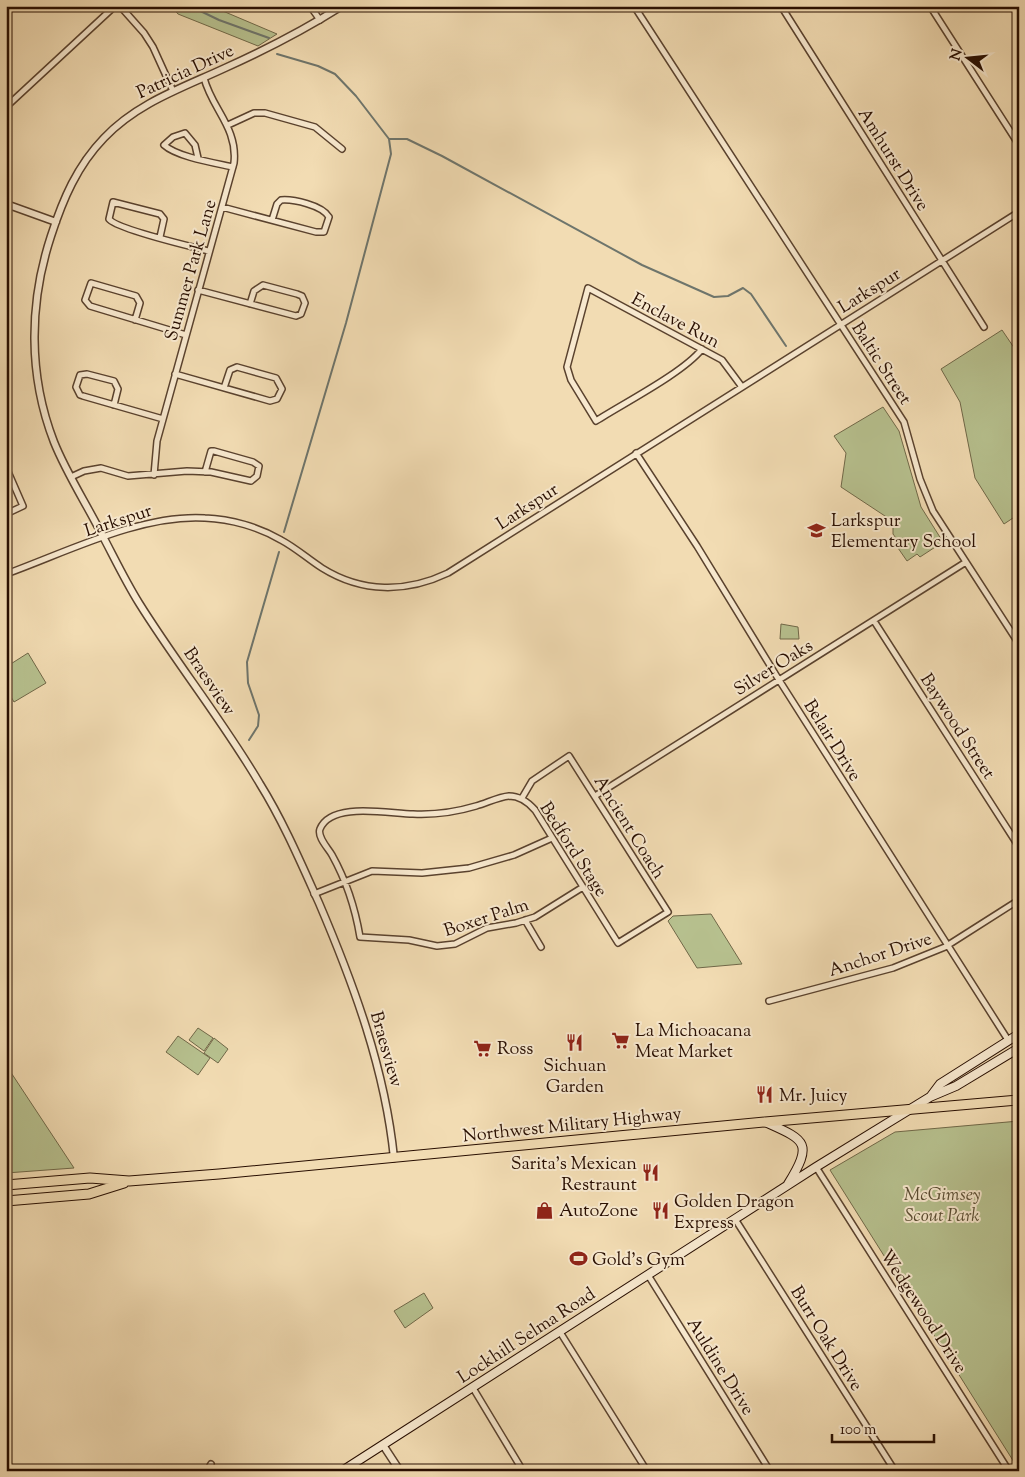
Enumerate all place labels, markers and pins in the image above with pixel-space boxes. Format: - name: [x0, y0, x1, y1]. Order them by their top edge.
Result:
- place label: Larkspur Elementary School: [831, 509, 976, 556]
- school or university icon: Larkspur Elementary School: [807, 520, 827, 540]
- place label: La Michoacana Meat Market: [635, 1019, 751, 1066]
- supermarket icon: La Michoacana Meat Market: [611, 1030, 631, 1050]
- restaurant icon: Sichuan Garden: [565, 1032, 585, 1052]
- place label: Ross: [497, 1037, 533, 1063]
- supermarket icon: Ross: [473, 1038, 493, 1058]
- place label: Sichuan Garden: [543, 1054, 607, 1101]
- place label: Mr. Juicy: [779, 1084, 847, 1110]
- restaurant icon: Mr. Juicy: [755, 1085, 775, 1105]
- place label: Sarita's Mexican Restraunt: [511, 1152, 637, 1199]
- restaurant icon: Sarita's Mexican Restraunt: [641, 1163, 661, 1183]
- place label: Golden Dragon Express: [674, 1190, 795, 1237]
- place label: AutoZone: [559, 1199, 638, 1225]
- shop icon: AutoZone: [535, 1200, 555, 1220]
- restaurant icon: Golden Dragon Express: [650, 1201, 670, 1221]
- place label: Gold's Gym: [592, 1248, 685, 1274]
- sports icon: Gold's Gym: [568, 1249, 588, 1269]

